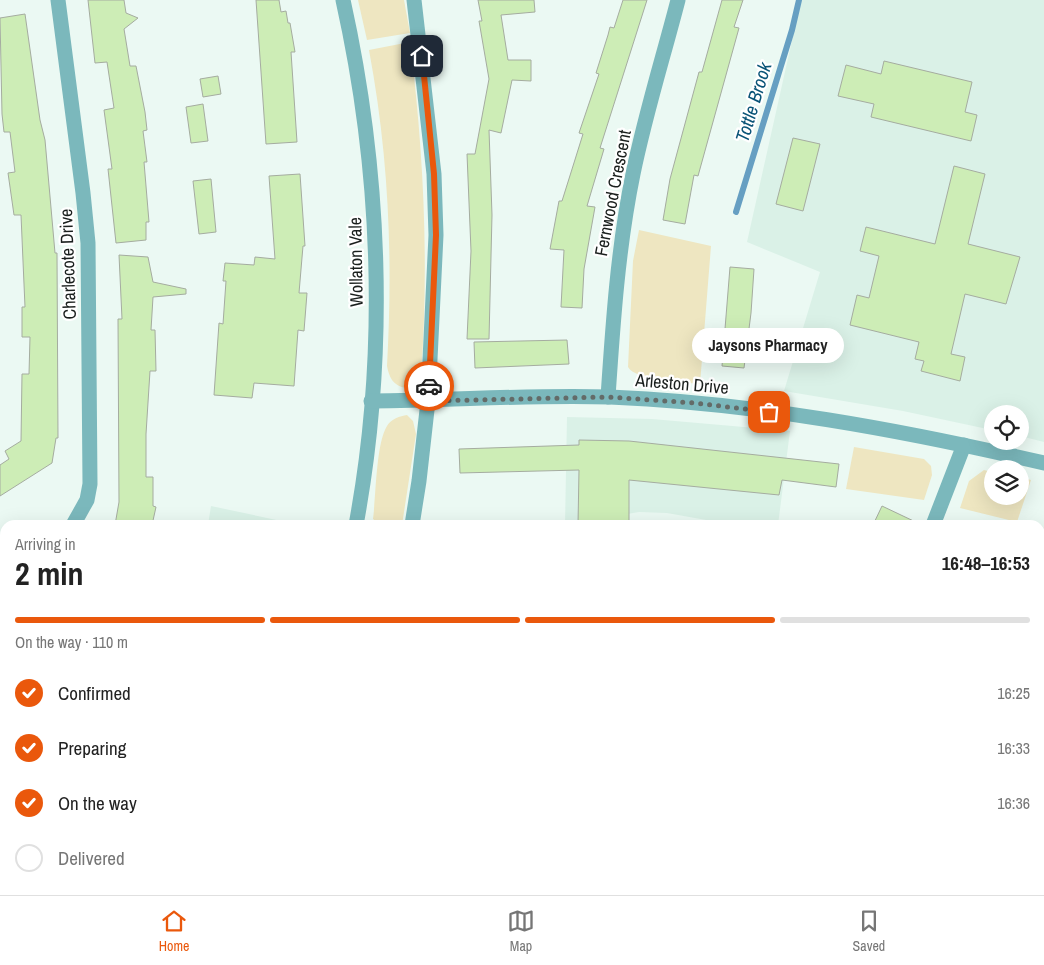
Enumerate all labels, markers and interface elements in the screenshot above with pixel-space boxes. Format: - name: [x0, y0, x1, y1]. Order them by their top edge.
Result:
- pin: [401, 35, 443, 77]
- icon: home: [408, 42, 436, 70]
- water label: Tottle Brook: [729, 58, 778, 145]
- street label: Fernwood Crescent: [588, 128, 637, 258]
- street label: Charlecote Drive: [53, 208, 82, 320]
- street label: Wollaton Vale: [342, 217, 369, 307]
- callout: Jaysons Pharmacy: [693, 327, 845, 362]
- text: Jaysons Pharmacy: [709, 334, 827, 356]
- courier: [404, 361, 454, 411]
- street label: Arleston Drive: [633, 367, 730, 400]
- icon: car: [415, 372, 443, 400]
- pin: [748, 391, 790, 433]
- icon: bag: [755, 398, 783, 426]
- map controls: [984, 405, 1029, 505]
- button: locate: [984, 405, 1029, 450]
- button: layers: [984, 460, 1029, 505]
- text: Arriving in: [15, 533, 76, 555]
- text: 16:48–16:53: [942, 550, 1030, 576]
- text: 2 min: [15, 552, 84, 595]
- text: On the way · 110 m: [15, 631, 128, 653]
- icon: check: [15, 679, 43, 707]
- text: Confirmed: [58, 680, 131, 706]
- text: 16:25: [997, 682, 1030, 704]
- icon: check: [15, 734, 43, 762]
- text: Preparing: [58, 735, 126, 761]
- text: 16:33: [997, 737, 1030, 759]
- icon: check: [15, 789, 43, 817]
- text: On the way: [58, 790, 137, 816]
- text: 16:36: [997, 792, 1030, 814]
- text: Delivered: [58, 845, 125, 871]
- tab: Home: [159, 907, 189, 955]
- tab: Map: [507, 907, 535, 955]
- tab: Saved: [853, 907, 885, 955]

